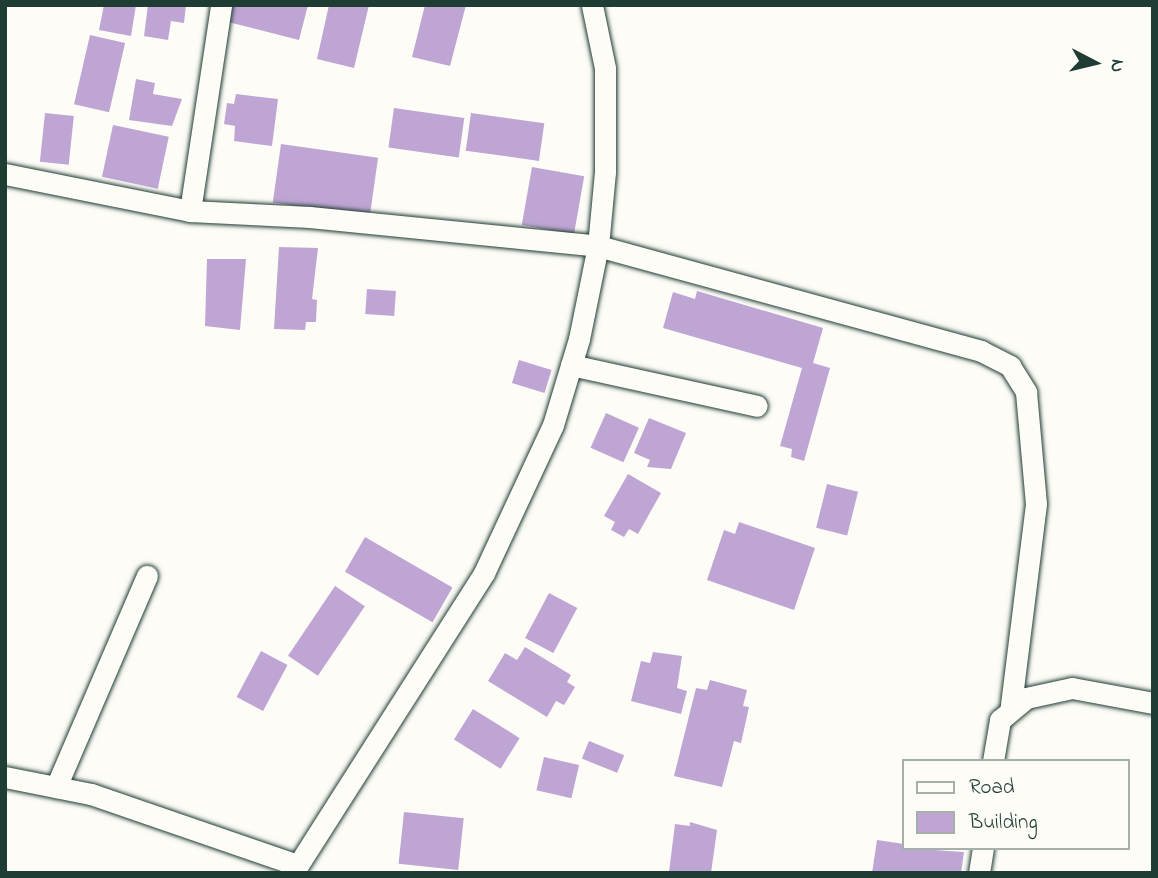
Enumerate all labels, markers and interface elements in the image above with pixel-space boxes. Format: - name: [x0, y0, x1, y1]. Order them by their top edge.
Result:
- north arrow: [1060, 28, 1130, 98]
- text: N: [1102, 58, 1131, 74]
- legend: [902, 759, 1130, 850]
- text: Road: [969, 773, 1015, 803]
- text: Building: [969, 808, 1038, 838]

